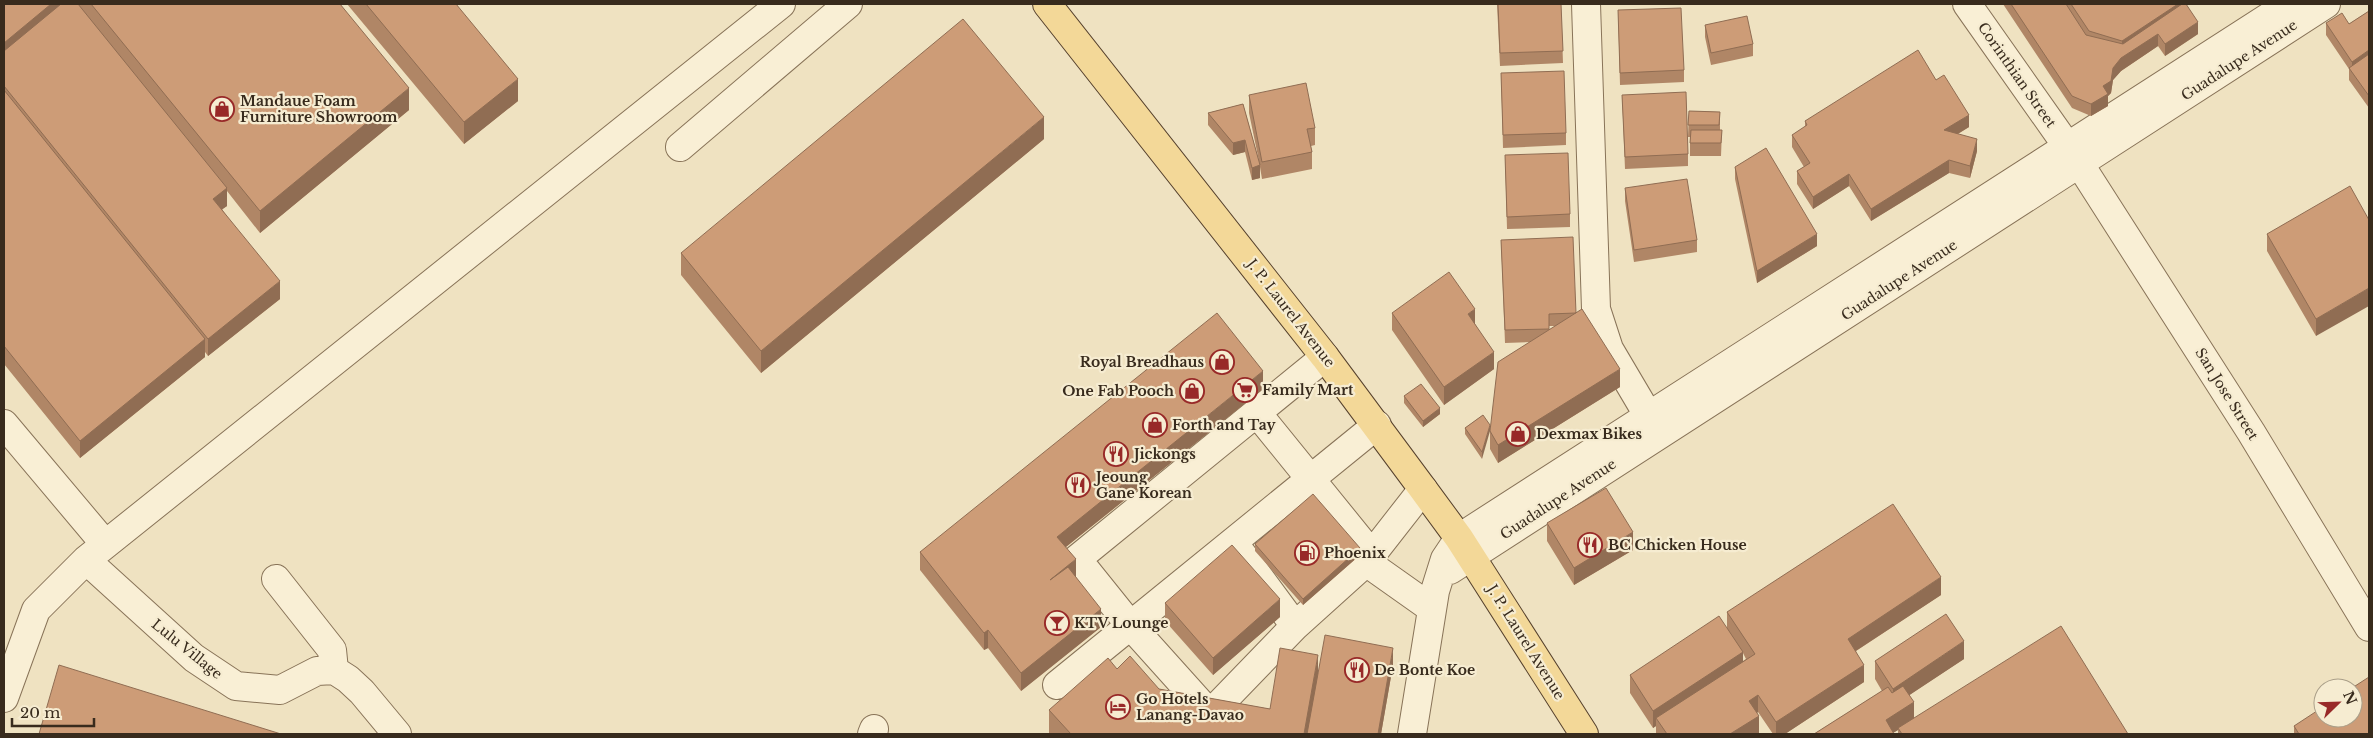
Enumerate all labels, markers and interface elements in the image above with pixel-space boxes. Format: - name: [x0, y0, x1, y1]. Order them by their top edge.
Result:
- street label: Guadalupe Avenue: [2178, 16, 2300, 104]
- street label: Corinthian Street: [1974, 19, 2061, 132]
- place label: Mandaue Foam Furniture Showroom: [240, 92, 398, 126]
- shop icon: Mandaue Foam Furniture Showroom: [209, 96, 235, 122]
- street label: Guadalupe Avenue: [1838, 236, 1960, 324]
- street label: J. P. Laurel Avenue: [1242, 254, 1339, 371]
- street label: San Jose Street: [2191, 345, 2263, 444]
- shop icon: Royal Breadhaus: [1209, 349, 1235, 375]
- place label: Royal Breadhaus: [1080, 353, 1204, 371]
- supermarket icon: Family Mart: [1232, 377, 1258, 403]
- shop icon: One Fab Pooch: [1179, 378, 1205, 404]
- place label: Family Mart: [1262, 381, 1354, 399]
- place label: One Fab Pooch: [1062, 382, 1174, 400]
- shop icon: Forth and Tay: [1142, 412, 1168, 438]
- place label: Forth and Tay: [1172, 416, 1276, 434]
- shop icon: Dexmax Bikes: [1505, 421, 1531, 447]
- place label: Dexmax Bikes: [1536, 425, 1642, 443]
- restaurant icon: Jickongs: [1103, 441, 1129, 467]
- place label: Jickongs: [1131, 445, 1196, 463]
- street label: Guadalupe Avenue: [1497, 455, 1619, 543]
- place label: Jeoung Gane Korean: [1093, 468, 1192, 502]
- restaurant icon: Jeoung Gane Korean: [1065, 472, 1091, 498]
- restaurant icon: BC Chicken House: [1577, 532, 1603, 558]
- place label: BC Chicken House: [1608, 536, 1747, 554]
- fuel station icon: Phoenix: [1294, 540, 1320, 566]
- place label: Phoenix: [1324, 544, 1387, 562]
- street label: J. P. Laurel Avenue: [1482, 579, 1569, 703]
- bar icon: KTV Lounge: [1044, 610, 1070, 636]
- place label: KTV Lounge: [1074, 614, 1168, 632]
- street label: Lulu Village: [148, 615, 226, 683]
- restaurant icon: De Bonte Koe: [1344, 657, 1370, 683]
- place label: De Bonte Koe: [1374, 661, 1475, 679]
- north arrow: [2313, 678, 2363, 728]
- text: N: [2339, 688, 2361, 707]
- place label: Go Hotels Lanang-Davao: [1136, 690, 1244, 724]
- hotel icon: Go Hotels Lanang-Davao: [1105, 694, 1131, 720]
- scale bar: [12, 696, 95, 728]
- text: 20 m: [20, 703, 60, 722]

